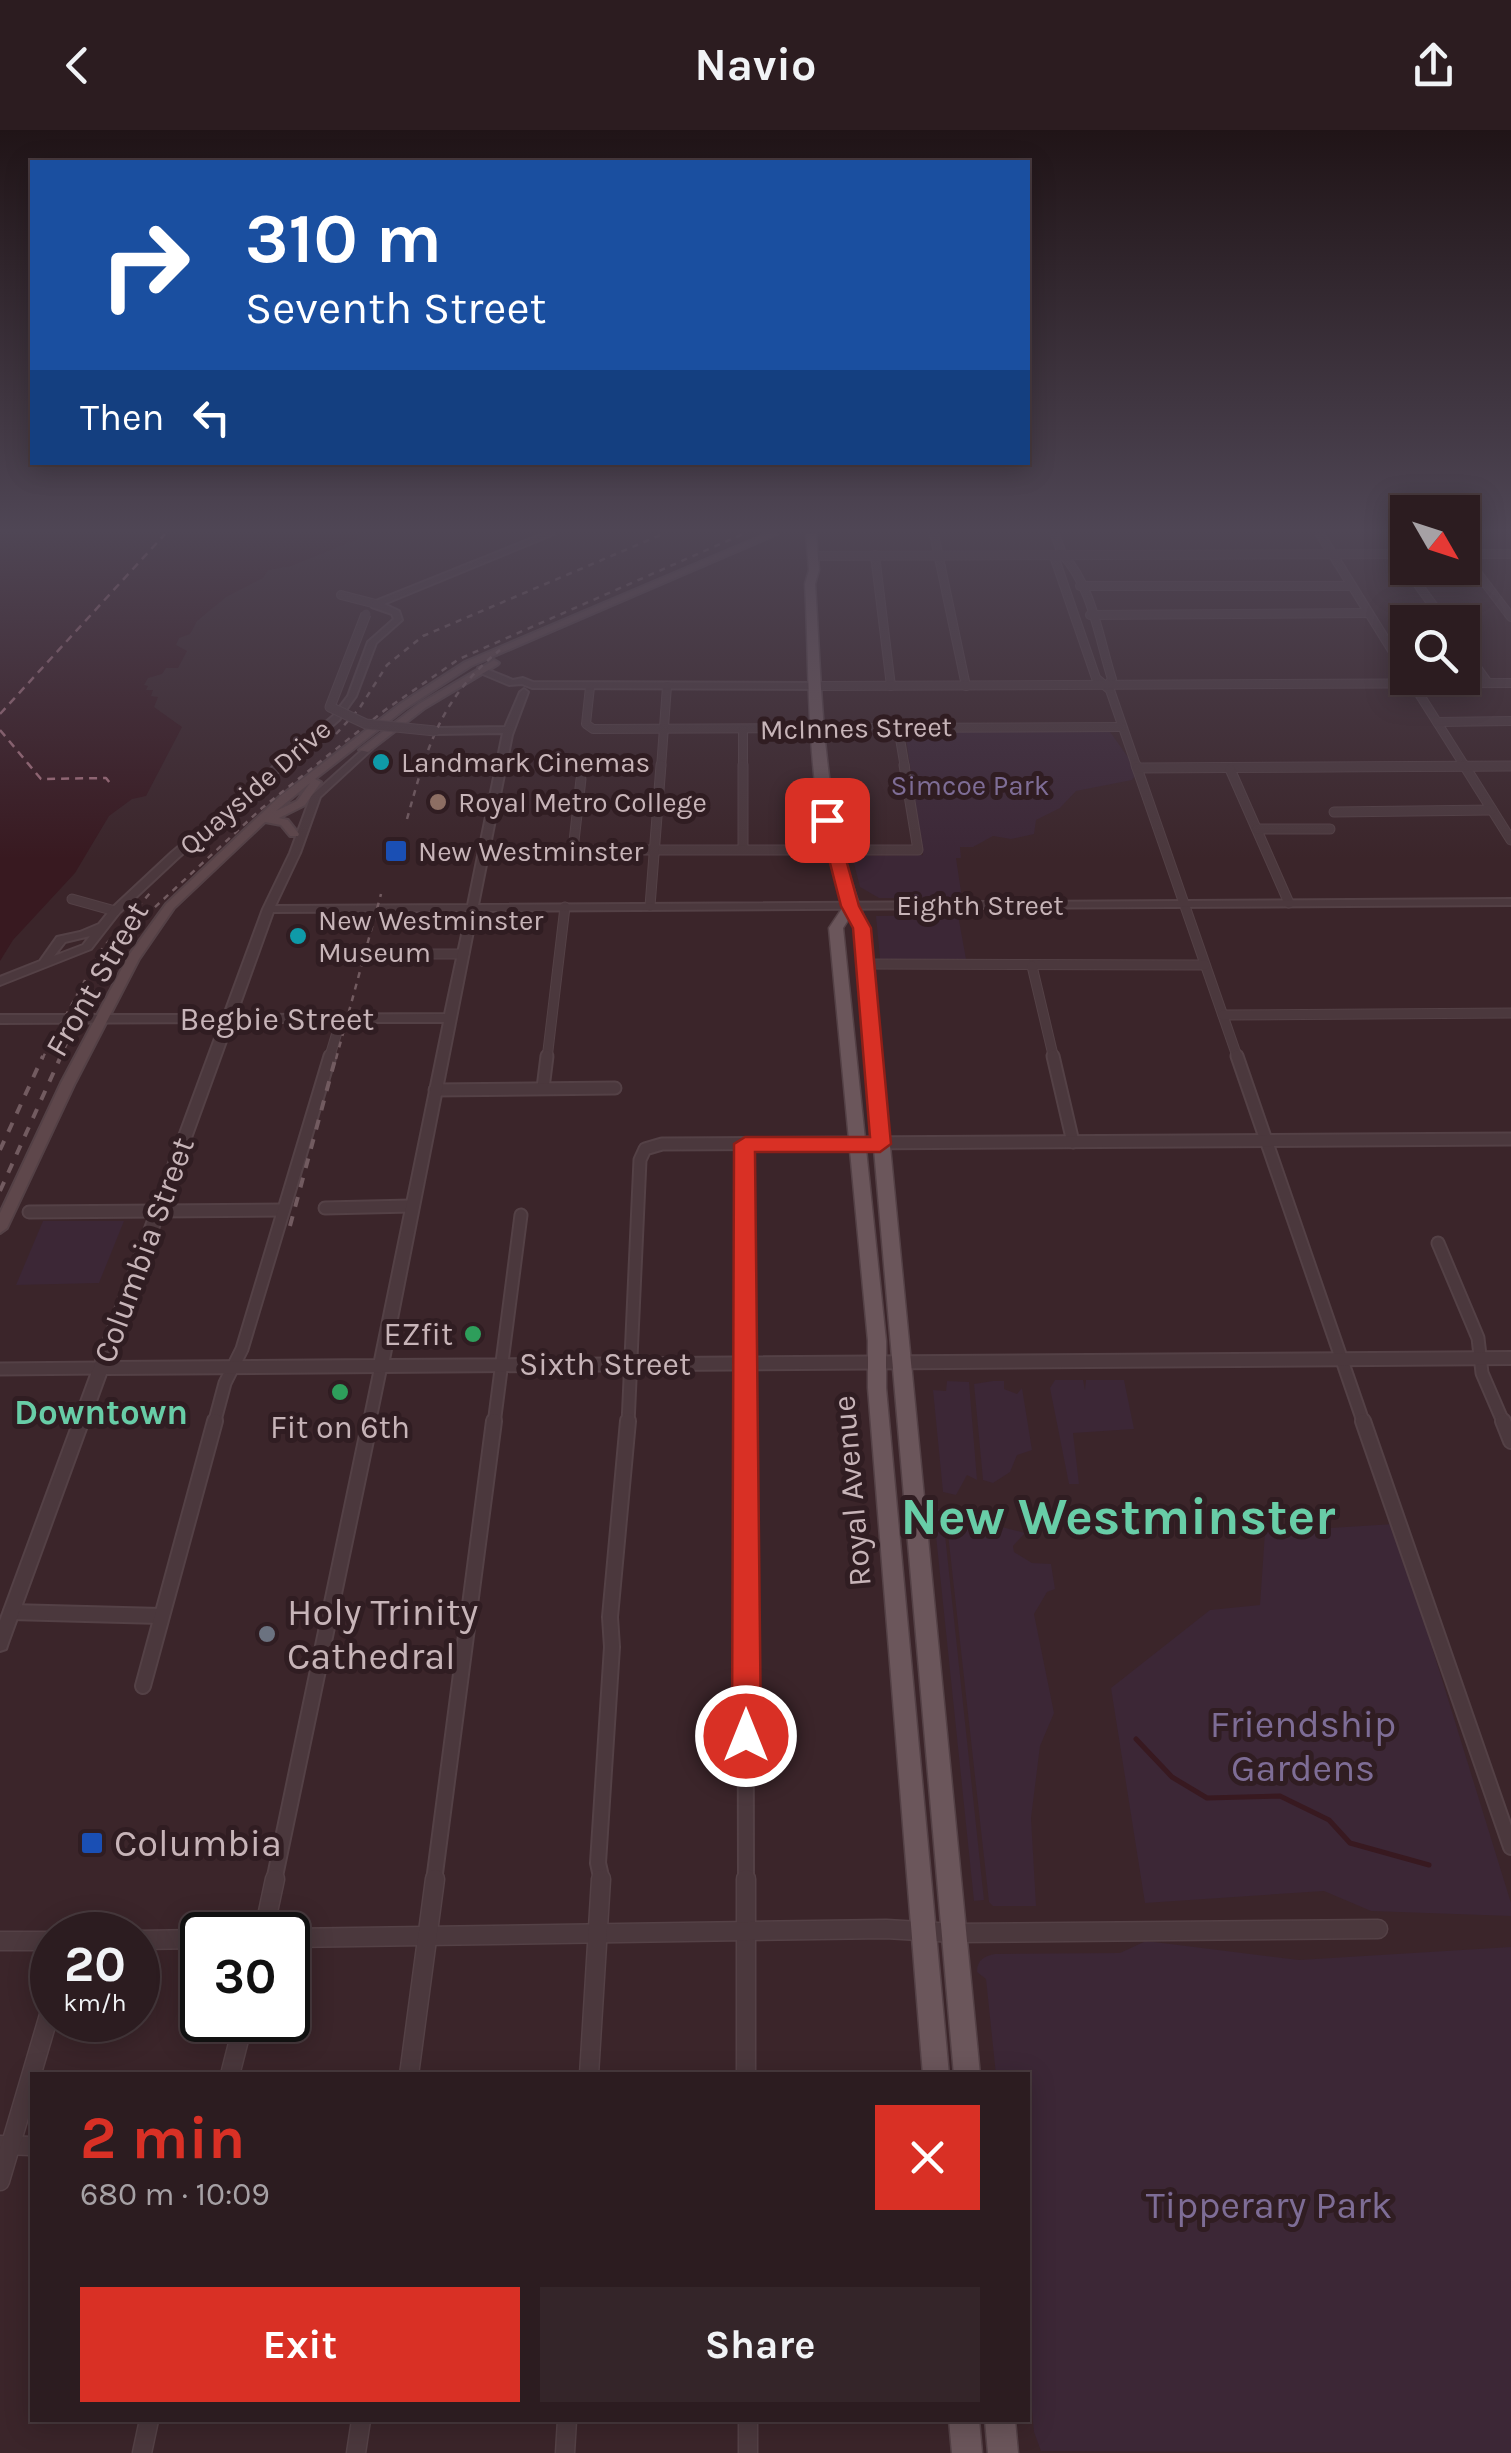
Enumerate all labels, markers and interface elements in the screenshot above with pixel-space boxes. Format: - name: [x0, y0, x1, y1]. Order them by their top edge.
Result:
- icon: back: [50, 38, 105, 93]
- icon: share: [1406, 38, 1461, 93]
- text: Navio: [694, 39, 817, 91]
- text: 310 m: [245, 198, 442, 280]
- icon: right: [80, 200, 210, 330]
- text: Seventh Street: [245, 282, 546, 334]
- icon: left: [184, 390, 239, 445]
- text: Then: [80, 395, 164, 440]
- north arrow: [1390, 495, 1480, 585]
- map controls: [1390, 495, 1480, 695]
- button: search: [1390, 605, 1480, 695]
- street label: McInnes Street: [760, 710, 952, 746]
- street label: Quayside Drive: [173, 712, 337, 862]
- place label: Landmark Cinemas: [401, 746, 650, 779]
- marker: Landmark Cinemas: [370, 751, 392, 773]
- park label: Simcoe Park: [890, 769, 1050, 802]
- pin: [785, 778, 870, 863]
- place label: Royal Metro College: [458, 786, 707, 819]
- marker: Royal Metro College: [427, 791, 449, 813]
- icon: arrive: [800, 793, 855, 848]
- place label: New Westminster: [418, 835, 644, 868]
- marker: New Westminster: [383, 838, 409, 864]
- street label: Eighth Street: [896, 889, 1064, 922]
- street label: Front Street: [38, 895, 156, 1063]
- place label: New Westminster Museum: [318, 904, 544, 969]
- marker: New Westminster Museum: [287, 925, 309, 947]
- street label: Begbie Street: [180, 1001, 374, 1038]
- street label: Columbia Street: [86, 1132, 202, 1368]
- place label: EZfit: [384, 1316, 453, 1353]
- marker: EZfit: [462, 1323, 484, 1345]
- street label: Sixth Street: [519, 1346, 691, 1383]
- marker: Fit on 6th: [329, 1381, 351, 1403]
- district label: Downtown: [14, 1392, 188, 1433]
- street label: Royal Avenue: [825, 1394, 879, 1588]
- place label: Fit on 6th: [270, 1409, 410, 1446]
- district label: New Westminster: [901, 1486, 1336, 1547]
- place label: Holy Trinity Cathedral: [287, 1590, 478, 1679]
- marker: Holy Trinity Cathedral: [256, 1623, 278, 1645]
- position arrow: [694, 1684, 798, 1788]
- park label: Friendship Gardens: [1210, 1702, 1396, 1791]
- place label: Columbia: [114, 1821, 282, 1866]
- marker: Columbia: [79, 1830, 105, 1856]
- speed limit sign: 30: [180, 1912, 310, 2042]
- text: 20: [64, 1935, 126, 1994]
- text: km/h: [63, 1988, 127, 2017]
- text: 2 min: [80, 2103, 245, 2173]
- button: close: [875, 2105, 980, 2210]
- text: 680 m · 10:09: [80, 2176, 270, 2213]
- park label: Tipperary Park: [1146, 2183, 1392, 2228]
- button: Exit: [80, 2287, 520, 2402]
- button: Share: [540, 2287, 980, 2402]

